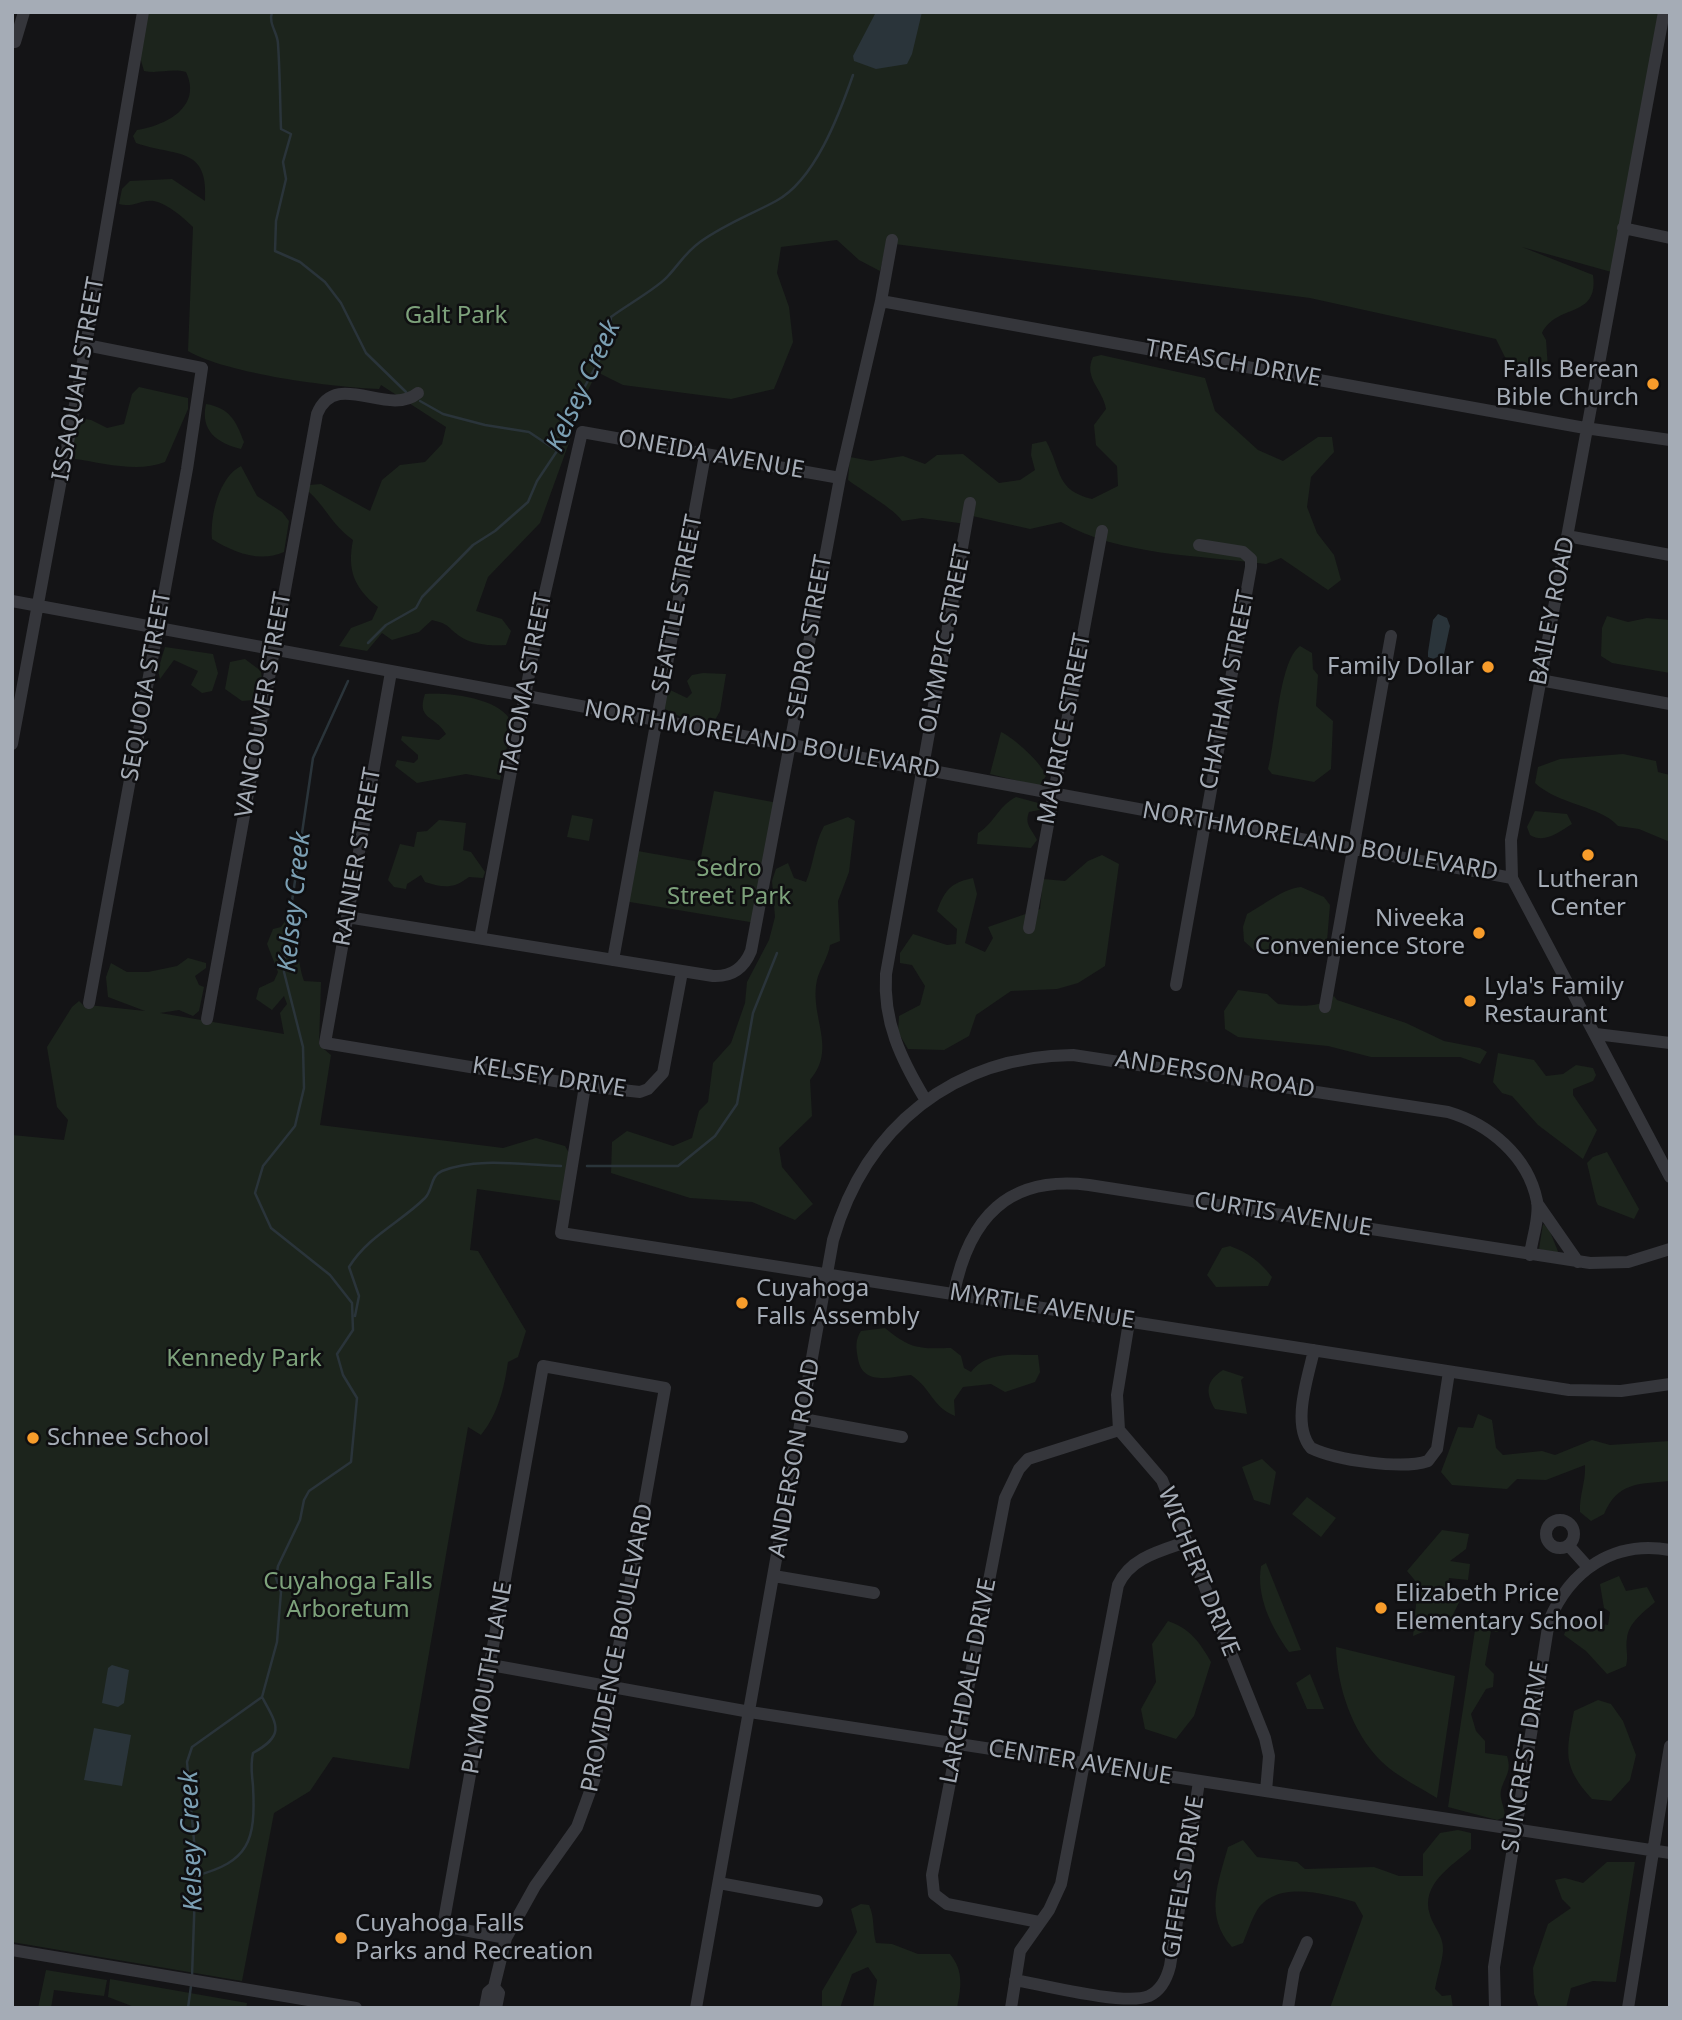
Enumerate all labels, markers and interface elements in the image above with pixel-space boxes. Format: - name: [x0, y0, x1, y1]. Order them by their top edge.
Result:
- street label: ISSAQUAH STREET: [47, 275, 111, 483]
- park label: Galt Park: [405, 302, 507, 330]
- water label: Kelsey Creek: [540, 316, 628, 456]
- street label: TREASCH DRIVE: [1143, 334, 1323, 394]
- place label: Falls Berean Bible Church: [1496, 356, 1639, 412]
- marker: Falls Berean Bible Church: [1645, 376, 1661, 392]
- street label: ONEIDA AVENUE: [616, 424, 806, 486]
- street label: SEATTLE STREET: [647, 512, 709, 696]
- street label: BAILEY ROAD: [1524, 534, 1582, 688]
- street label: OLYMPIC STREET: [914, 542, 978, 736]
- street label: SEDRO STREET: [781, 553, 839, 721]
- street label: CHATHAM STREET: [1195, 588, 1261, 792]
- street label: SEQUOIA STREET: [116, 589, 178, 783]
- street label: VANCOUVER STREET: [230, 590, 298, 820]
- street label: TACOMA STREET: [495, 591, 559, 777]
- street label: MAURICE STREET: [1032, 631, 1098, 827]
- place label: Family Dollar: [1327, 653, 1474, 681]
- marker: Family Dollar: [1480, 659, 1496, 675]
- street label: NORTHMORELAND BOULEVARD: [582, 694, 942, 786]
- street label: RAINIER STREET: [328, 765, 388, 949]
- street label: NORTHMORELAND BOULEVARD: [1140, 796, 1500, 888]
- water label: Kelsey Creek: [272, 830, 318, 974]
- marker: Lutheran Center: [1580, 847, 1596, 863]
- park label: Sedro Street Park: [667, 855, 791, 911]
- place label: Lutheran Center: [1537, 866, 1639, 922]
- place label: Niveeka Convenience Store: [1255, 905, 1465, 961]
- marker: Niveeka Convenience Store: [1471, 925, 1487, 941]
- place label: Lyla's Family Restaurant: [1484, 973, 1624, 1029]
- marker: Lyla's Family Restaurant: [1462, 993, 1478, 1009]
- street label: ANDERSON ROAD: [1113, 1045, 1317, 1105]
- street label: KELSEY DRIVE: [470, 1052, 628, 1104]
- street label: CURTIS AVENUE: [1192, 1187, 1374, 1243]
- place label: Cuyahoga Falls Assembly: [756, 1275, 920, 1331]
- street label: MYRTLE AVENUE: [947, 1278, 1137, 1336]
- marker: Cuyahoga Falls Assembly: [734, 1295, 750, 1311]
- park label: Kennedy Park: [166, 1345, 322, 1373]
- street label: ANDERSON ROAD: [763, 1356, 827, 1560]
- place label: Schnee School: [47, 1424, 209, 1452]
- marker: Schnee School: [25, 1430, 41, 1446]
- street label: WICHERT DRIVE: [1151, 1483, 1245, 1661]
- street label: PROVIDENCE BOULEVARD: [576, 1501, 660, 1795]
- park label: Cuyahoga Falls Arboretum: [263, 1568, 433, 1624]
- street label: LARCHDALE DRIVE: [935, 1576, 1003, 1786]
- street label: PLYMOUTH LANE: [457, 1580, 519, 1776]
- place label: Elizabeth Price Elementary School: [1395, 1580, 1604, 1636]
- marker: Elizabeth Price Elementary School: [1373, 1600, 1389, 1616]
- street label: SUNCREST DRIVE: [1497, 1659, 1555, 1855]
- street label: CENTER AVENUE: [986, 1734, 1174, 1792]
- water label: Kelsey Creek: [174, 1770, 210, 1912]
- street label: GIFFELS DRIVE: [1157, 1794, 1211, 1960]
- place label: Cuyahoga Falls Parks and Recreation: [355, 1910, 593, 1966]
- marker: Cuyahoga Falls Parks and Recreation: [333, 1930, 349, 1946]

